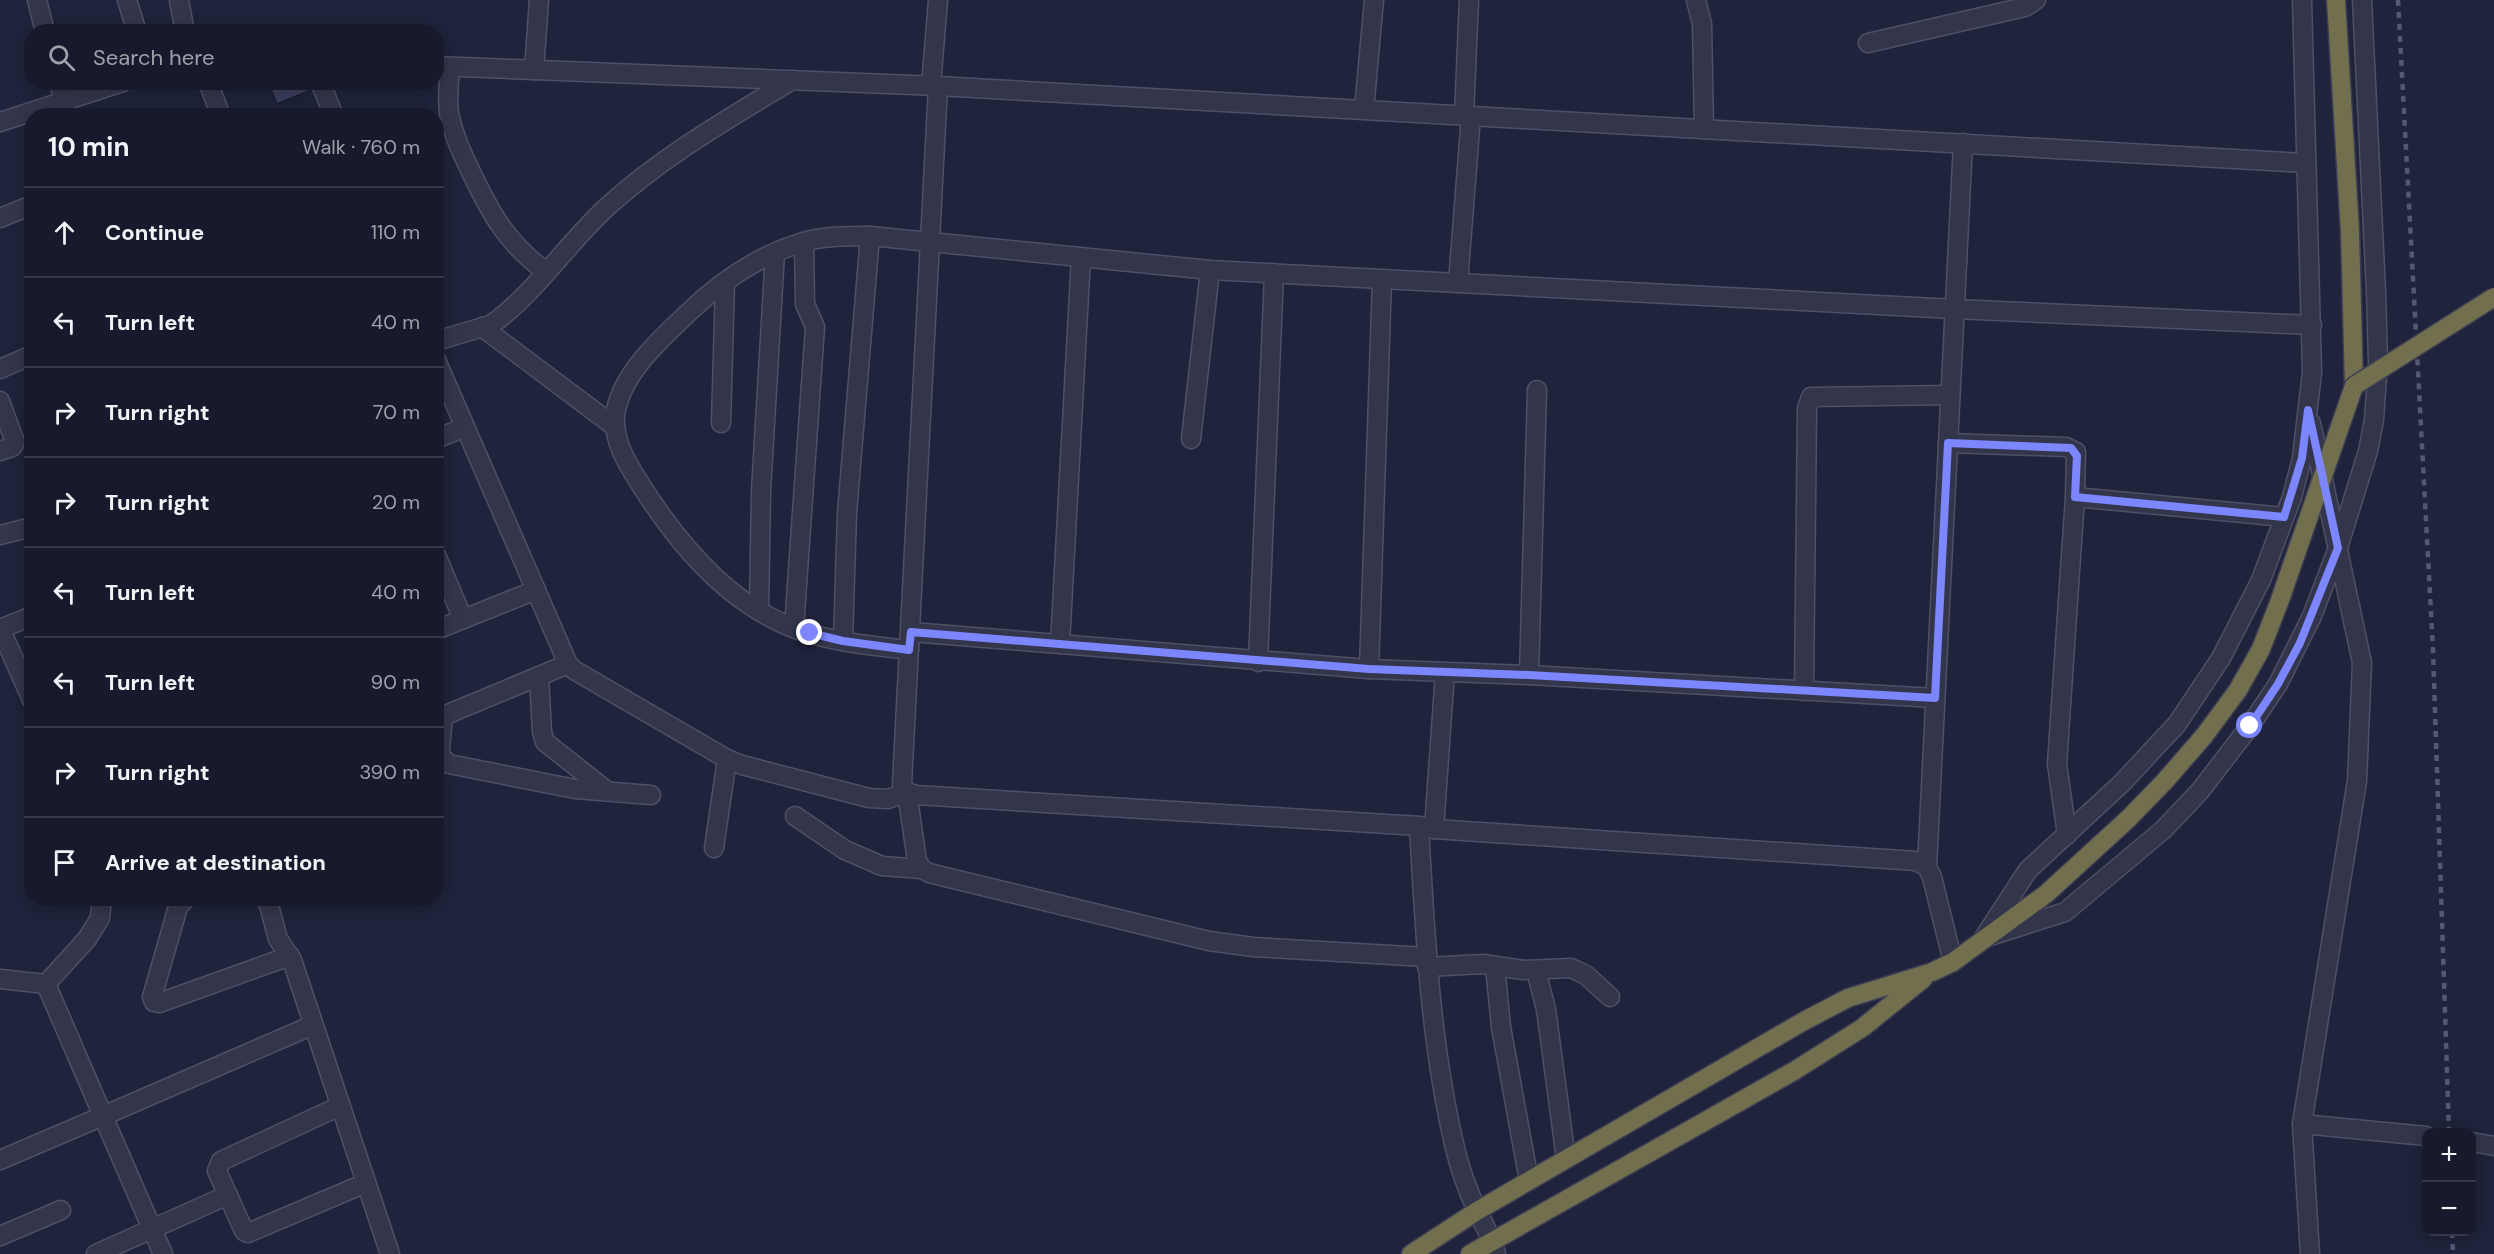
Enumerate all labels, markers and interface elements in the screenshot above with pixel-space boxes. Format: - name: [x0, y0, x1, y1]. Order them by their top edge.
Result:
- search box: [24, 24, 444, 90]
- icon: search: [45, 41, 78, 74]
- text: Search here: [93, 43, 214, 72]
- text: 10 min: [48, 130, 130, 164]
- text: Walk · 760 m: [302, 134, 420, 160]
- icon: ahead: [48, 216, 81, 249]
- text: Continue: [105, 218, 204, 247]
- text: 110 m: [371, 219, 420, 245]
- icon: left: [48, 306, 81, 339]
- text: Turn left: [105, 308, 195, 337]
- text: 40 m: [371, 309, 420, 335]
- icon: right: [48, 396, 81, 429]
- text: Turn right: [105, 398, 210, 427]
- text: 70 m: [373, 399, 420, 425]
- icon: right: [48, 486, 81, 519]
- text: Turn right: [105, 488, 210, 517]
- text: 20 m: [372, 489, 420, 515]
- icon: left: [48, 576, 81, 609]
- text: Turn left: [105, 578, 195, 607]
- text: 40 m: [371, 579, 420, 605]
- route end: [796, 619, 822, 645]
- icon: left: [48, 666, 81, 699]
- text: Turn left: [105, 668, 195, 697]
- text: 90 m: [371, 669, 420, 695]
- route start: [2236, 712, 2262, 738]
- icon: right: [48, 756, 81, 789]
- text: Turn right: [105, 758, 210, 787]
- text: 390 m: [359, 759, 420, 785]
- icon: arrive: [48, 846, 81, 879]
- text: Arrive at destination: [105, 848, 326, 877]
- map controls: [2422, 1128, 2476, 1236]
- button: +: [2422, 1128, 2476, 1182]
- button: −: [2422, 1182, 2476, 1236]

